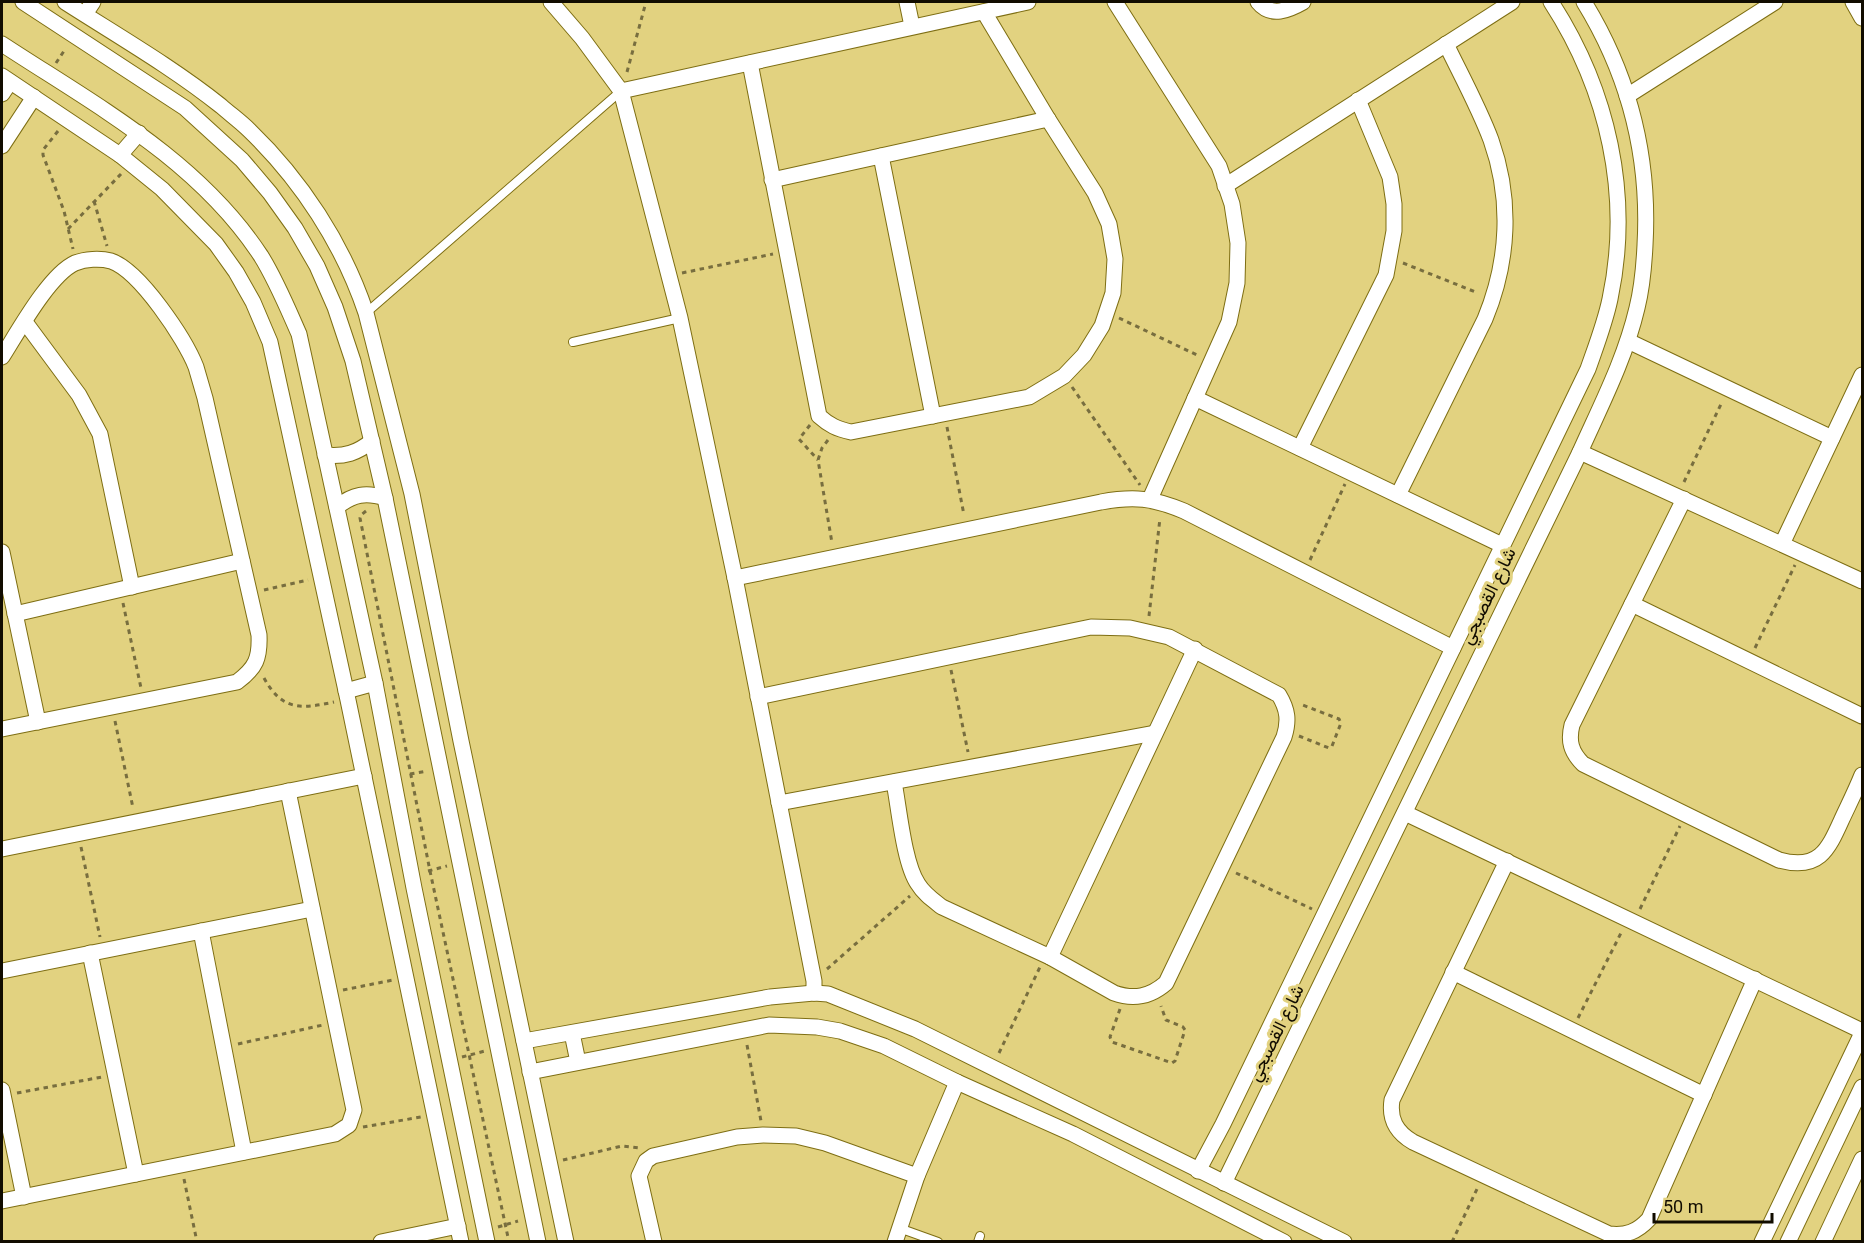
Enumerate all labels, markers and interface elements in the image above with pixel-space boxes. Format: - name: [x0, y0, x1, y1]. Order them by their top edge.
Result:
- street label: شارع القصبجي: [1455, 544, 1524, 650]
- street label: شارع القصبجي: [1243, 981, 1312, 1087]
- scale bar: [1654, 1186, 1772, 1224]
- text: 50 m: [1663, 1196, 1703, 1217]

